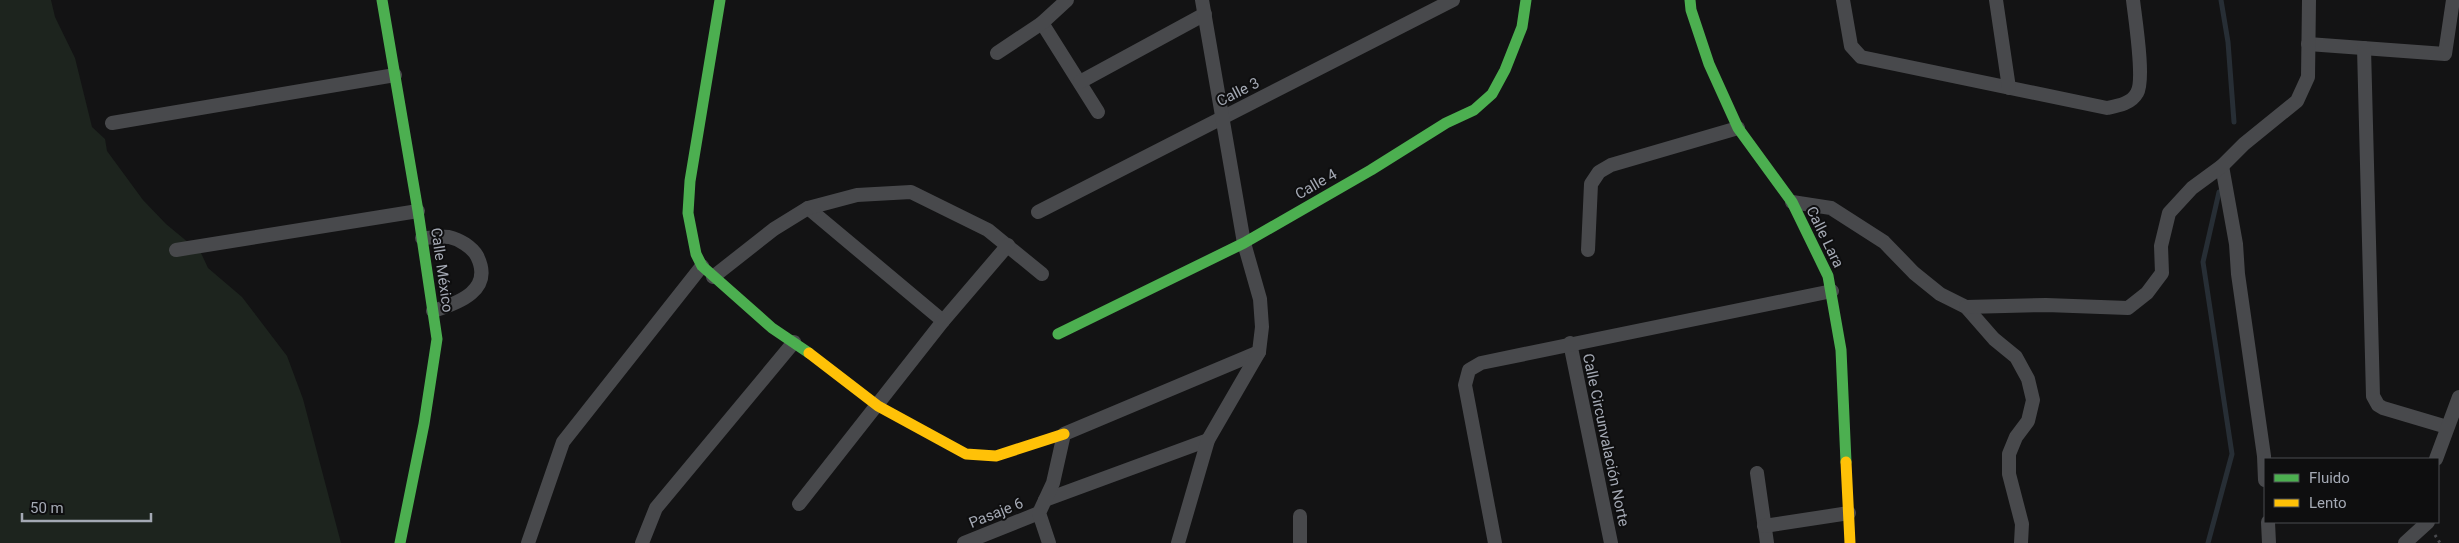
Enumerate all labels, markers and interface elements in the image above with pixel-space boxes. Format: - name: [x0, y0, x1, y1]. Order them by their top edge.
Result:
- street label: Calle 3: [1214, 74, 1262, 110]
- street label: Calle 4: [1292, 165, 1341, 203]
- street label: Calle Lara: [1802, 203, 1848, 271]
- street label: Calle México: [427, 226, 457, 314]
- street label: Calle Circunvalación Norte: [1579, 352, 1633, 528]
- legend: [2264, 458, 2439, 523]
- text: Fluido: [2309, 469, 2350, 487]
- scale bar: [22, 490, 151, 522]
- street label: Pasaje 6: [966, 494, 1026, 532]
- text: Lento: [2309, 494, 2347, 512]
- text: 50 m: [30, 499, 64, 517]

